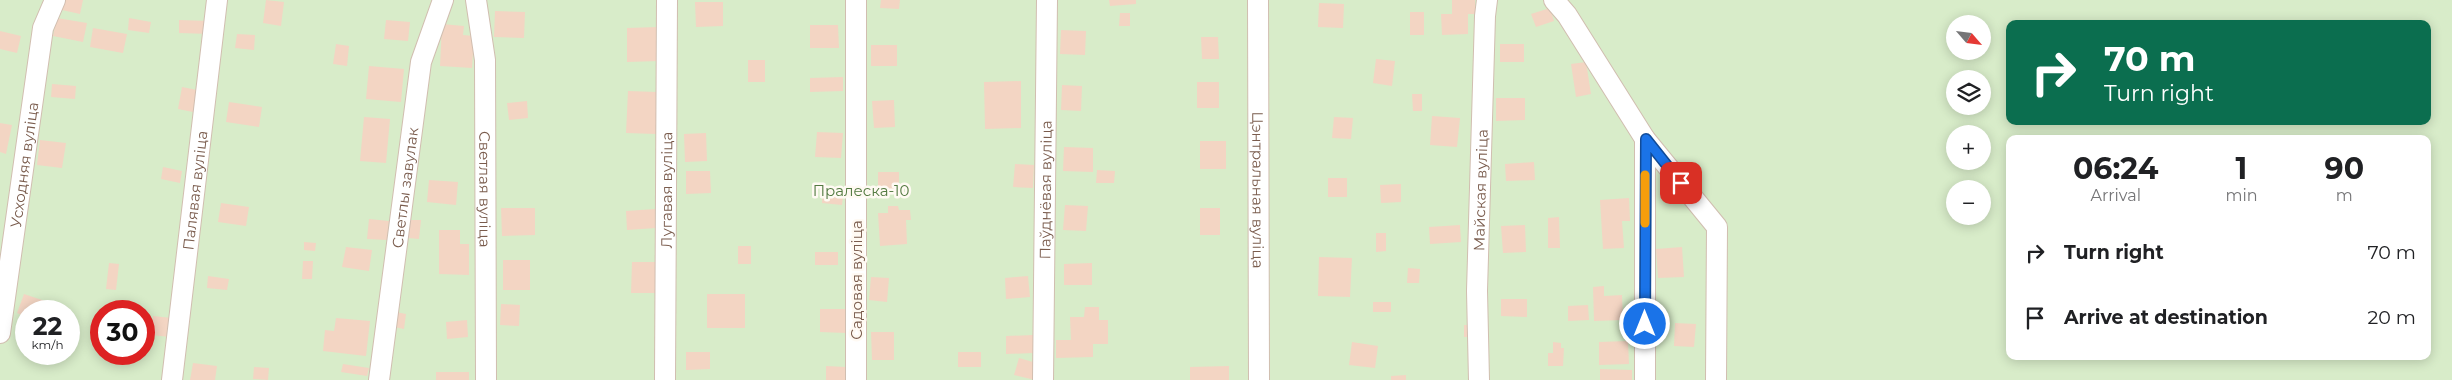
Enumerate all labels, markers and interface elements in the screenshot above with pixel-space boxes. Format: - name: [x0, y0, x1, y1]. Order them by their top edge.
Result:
- north arrow: [1946, 15, 1991, 60]
- map controls: [1946, 15, 1991, 225]
- text: 70 m: [2104, 37, 2195, 80]
- icon: right: [2021, 40, 2086, 105]
- button: layers: [1946, 70, 1991, 115]
- text: Turn right: [2104, 80, 2214, 107]
- street label: Усходняя вуліца: [5, 101, 42, 229]
- street label: Цэнтральная вуліца: [1249, 112, 1268, 268]
- street label: Паўднёвая вуліца: [1035, 120, 1055, 260]
- button: +: [1946, 125, 1991, 170]
- street label: Светлы завулак: [387, 126, 422, 249]
- street label: Палявая вуліца: [178, 129, 211, 251]
- street label: Майская вуліца: [1469, 129, 1491, 251]
- street label: Светлая вуліца: [476, 131, 495, 248]
- street label: Лугавая вуліца: [656, 132, 676, 248]
- text: 06:24: [2073, 150, 2158, 187]
- text: 1: [2236, 150, 2247, 187]
- text: 90: [2325, 150, 2364, 187]
- pin: [1660, 162, 1702, 204]
- icon: arrive: [1667, 169, 1695, 197]
- button: −: [1946, 180, 1991, 225]
- park label: Пралеска-10: [813, 181, 909, 200]
- text: Arrival: [2090, 186, 2141, 205]
- text: min: [2225, 186, 2258, 205]
- text: m: [2336, 186, 2353, 205]
- street label: Садовая вуліца: [847, 220, 866, 340]
- icon: right: [2021, 239, 2049, 267]
- text: Turn right: [2064, 241, 2164, 264]
- text: 70 m: [2367, 241, 2416, 264]
- position arrow: [1618, 297, 1670, 349]
- speed limit sign: 30: [90, 300, 155, 365]
- icon: arrive: [2021, 304, 2049, 332]
- text: Arrive at destination: [2064, 306, 2268, 329]
- text: 20 m: [2368, 306, 2416, 329]
- text: 22: [33, 311, 62, 341]
- text: km/h: [31, 337, 64, 352]

